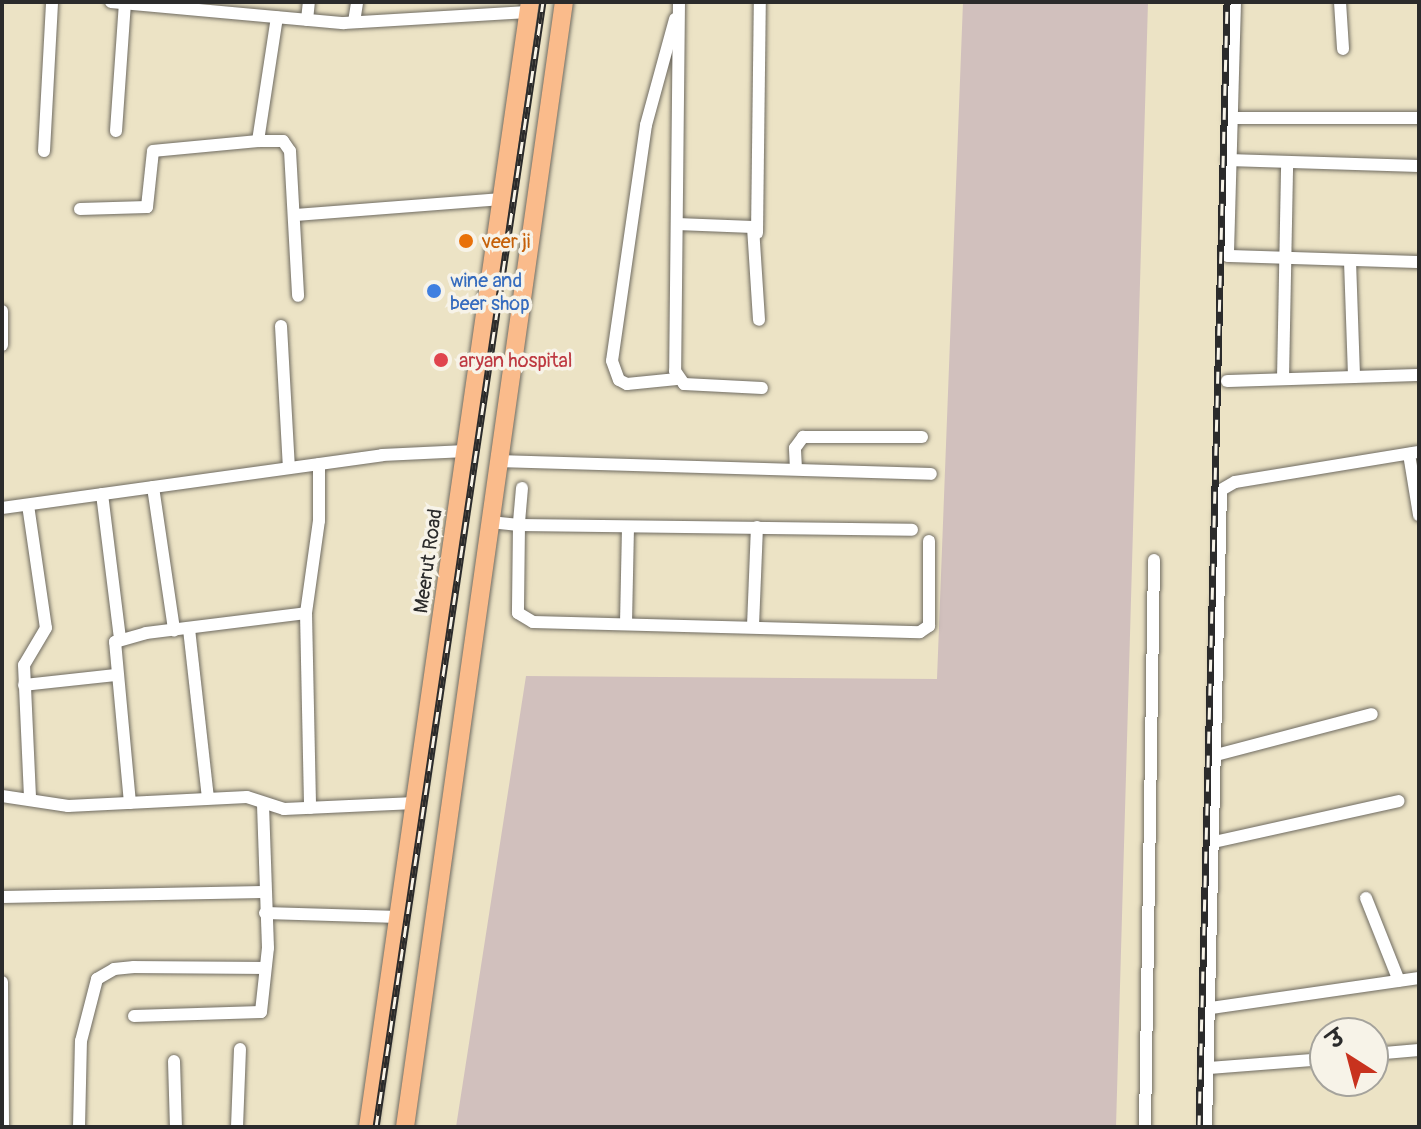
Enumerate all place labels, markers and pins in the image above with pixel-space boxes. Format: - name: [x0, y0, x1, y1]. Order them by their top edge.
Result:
- place label: veer ji: [482, 229, 530, 253]
- marker: veer ji: [457, 232, 475, 250]
- place label: wine and beer shop: [450, 268, 530, 315]
- marker: wine and beer shop: [425, 282, 443, 300]
- place label: aryan hospital: [459, 348, 573, 372]
- marker: aryan hospital: [430, 349, 452, 371]

